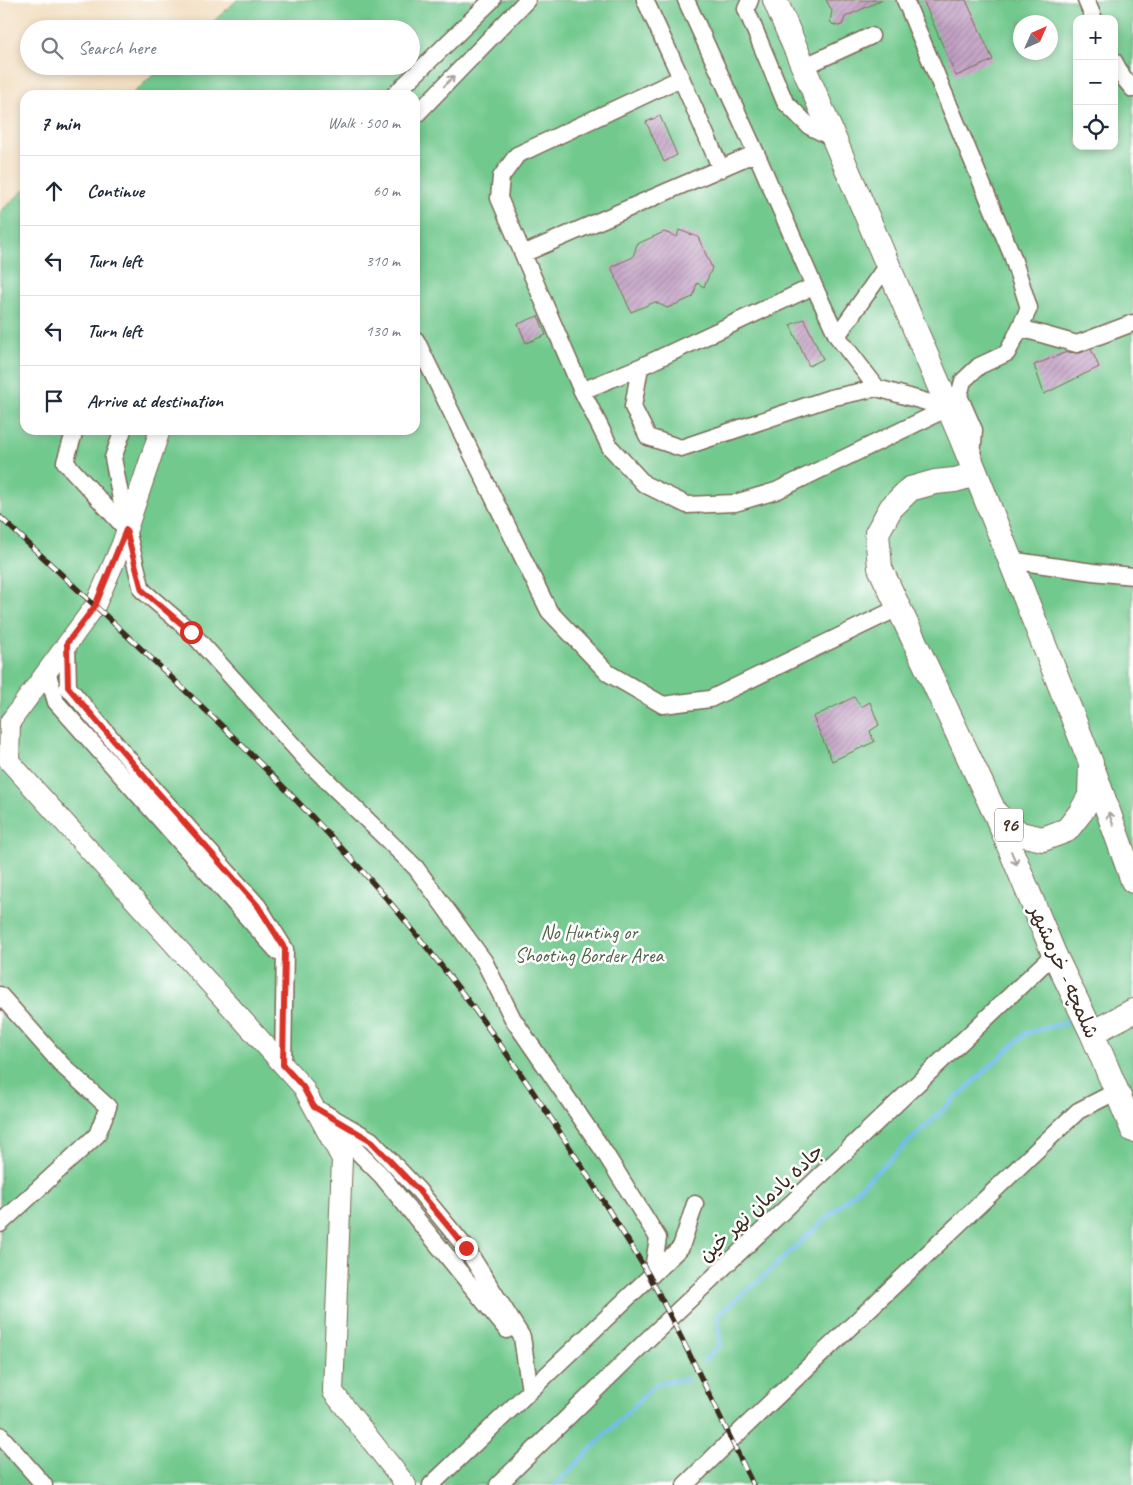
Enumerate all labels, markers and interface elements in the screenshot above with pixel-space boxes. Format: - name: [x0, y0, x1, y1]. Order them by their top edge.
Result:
- north arrow: [1013, 15, 1058, 60]
- map controls: [1073, 15, 1118, 150]
- button: +: [1073, 15, 1118, 60]
- search box: [20, 20, 420, 75]
- icon: search: [38, 34, 66, 62]
- text: Search here: [78, 36, 155, 60]
- button: −: [1073, 60, 1118, 105]
- one-way arrow: [443, 75, 455, 87]
- button: locate: [1073, 105, 1118, 150]
- text: 7 min: [40, 110, 80, 136]
- text: Walk · 500 m: [328, 113, 400, 133]
- icon: ahead: [40, 177, 68, 205]
- text: Continue: [87, 179, 144, 203]
- text: 60 m: [373, 181, 400, 201]
- icon: left: [40, 247, 68, 275]
- text: Turn left: [87, 249, 142, 273]
- text: 310 m: [366, 251, 400, 271]
- icon: left: [40, 317, 68, 345]
- text: Turn left: [87, 319, 142, 343]
- text: 130 m: [366, 321, 400, 341]
- icon: arrive: [40, 387, 68, 415]
- text: Arrive at destination: [87, 389, 223, 413]
- route start: [180, 621, 203, 644]
- road number: 96: [995, 808, 1023, 842]
- one-way arrow: [1106, 812, 1115, 827]
- one-way arrow: [1010, 850, 1019, 865]
- street label: شلمچه - خرمشهر: [1023, 900, 1104, 1042]
- park label: No Hunting or Shooting Border Area: [515, 920, 664, 968]
- street label: جاده یادمان نهر خین: [693, 1139, 829, 1267]
- route end: [455, 1237, 478, 1260]

